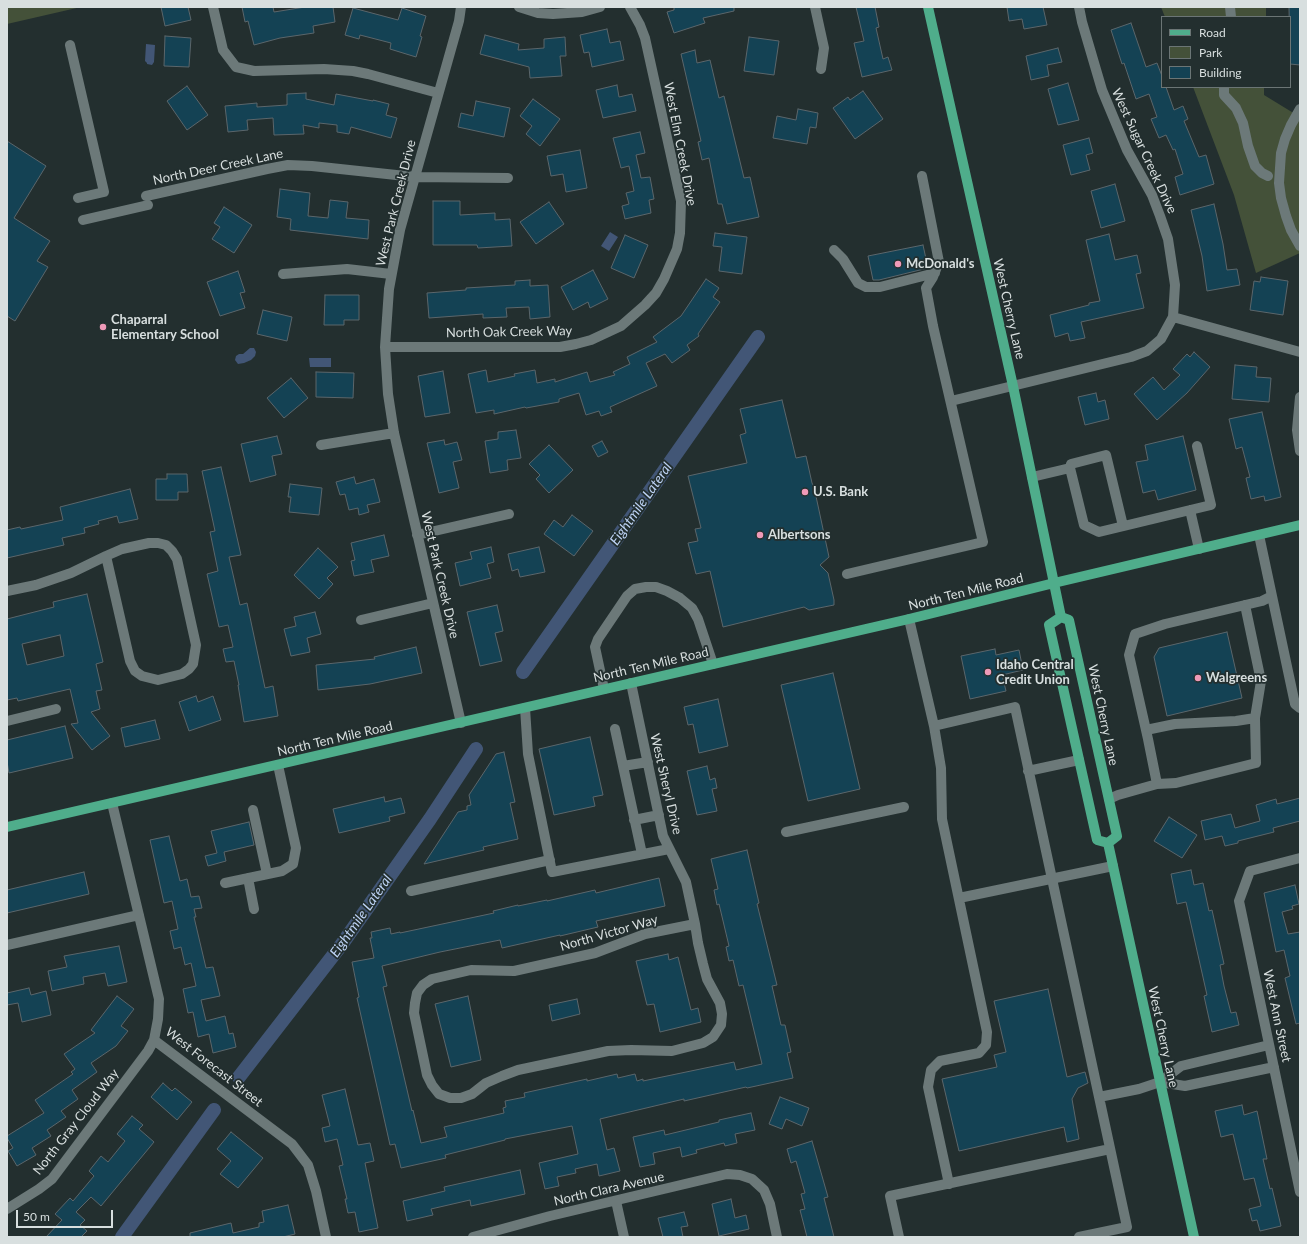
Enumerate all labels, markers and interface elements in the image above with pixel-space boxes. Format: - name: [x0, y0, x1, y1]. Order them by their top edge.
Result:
- legend: [1161, 16, 1291, 88]
- text: Road: [1199, 25, 1226, 40]
- text: Park: [1199, 45, 1222, 60]
- text: Building: [1199, 65, 1242, 80]
- street label: West Elm Creek Drive: [660, 81, 700, 207]
- street label: West Sugar Creek Drive: [1108, 86, 1180, 216]
- street label: West Park Creek Drive: [373, 138, 419, 268]
- street label: North Deer Creek Lane: [151, 146, 285, 188]
- place label: McDonald's: [906, 256, 974, 272]
- street label: West Cherry Lane: [990, 257, 1028, 361]
- marker: McDonald's: [893, 259, 903, 269]
- place label: Chaparral Elementary School: [111, 312, 219, 343]
- marker: Chaparral Elementary School: [98, 322, 108, 332]
- street label: North Oak Creek Way: [446, 323, 572, 341]
- water label: Eightmile Lateral: [606, 459, 676, 549]
- place label: U.S. Bank: [813, 484, 868, 500]
- marker: U.S. Bank: [800, 487, 810, 497]
- street label: West Park Creek Drive: [418, 510, 462, 640]
- place label: Albertsons: [768, 527, 830, 543]
- marker: Albertsons: [755, 530, 765, 540]
- street label: North Ten Mile Road: [907, 570, 1025, 614]
- street label: North Ten Mile Road: [592, 644, 710, 686]
- place label: Idaho Central Credit Union: [996, 657, 1074, 688]
- street label: West Cherry Lane: [1085, 663, 1121, 767]
- marker: Idaho Central Credit Union: [983, 667, 993, 677]
- place label: Walgreens: [1206, 670, 1267, 686]
- marker: Walgreens: [1193, 673, 1203, 683]
- street label: North Ten Mile Road: [276, 718, 394, 760]
- street label: West Sheryl Drive: [647, 732, 685, 836]
- water label: Eightmile Lateral: [326, 871, 396, 961]
- street label: North Victor Way: [558, 912, 660, 954]
- street label: West Ann Street: [1260, 968, 1294, 1064]
- street label: West Cherry Lane: [1145, 985, 1181, 1089]
- street label: West Forecast Street: [162, 1024, 266, 1110]
- street label: North Gray Cloud Way: [30, 1066, 122, 1178]
- street label: North Clara Avenue: [552, 1169, 666, 1209]
- scale bar: [18, 1202, 115, 1228]
- text: 50 m: [23, 1209, 50, 1224]

